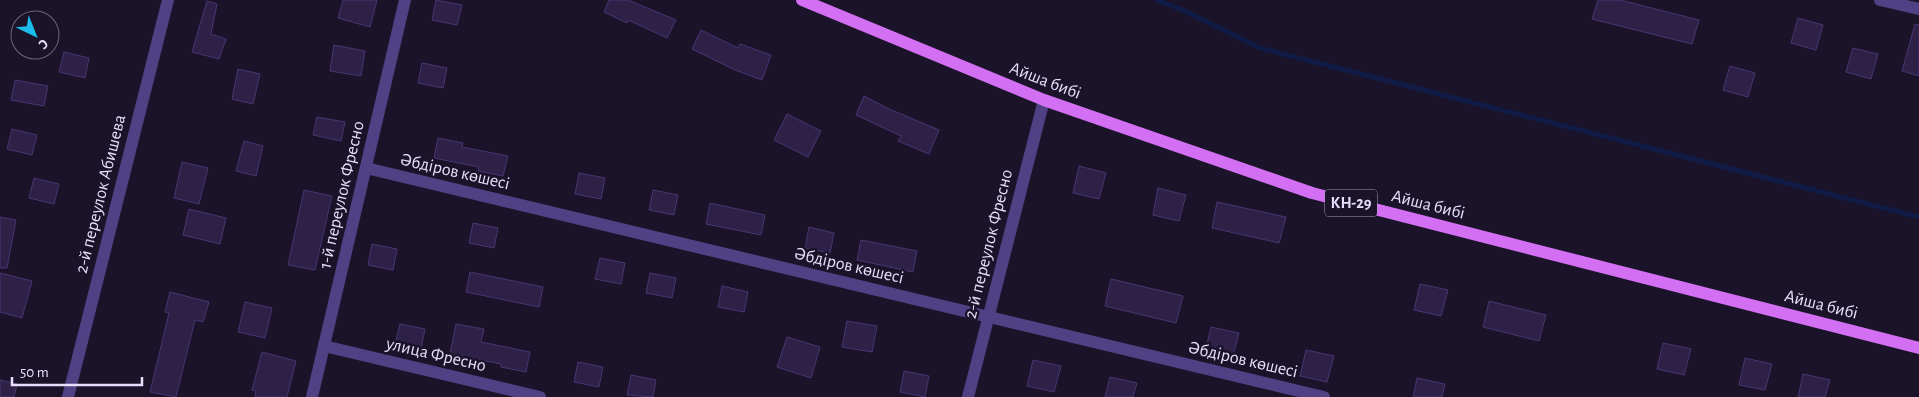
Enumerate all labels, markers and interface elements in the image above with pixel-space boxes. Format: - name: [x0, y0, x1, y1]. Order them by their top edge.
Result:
- north arrow: [10, 10, 60, 60]
- text: С: [35, 36, 51, 52]
- street label: Айша бибі: [1007, 58, 1084, 103]
- street label: 2-й переулок Абишева: [72, 113, 129, 275]
- street label: 1-й переулок Фресно: [316, 119, 368, 271]
- street label: Әбдіров көшесі: [399, 150, 512, 193]
- street label: 2-й переулок Фресно: [962, 168, 1016, 320]
- street label: Айша бибі: [1389, 186, 1467, 223]
- road number: КН-29: [1325, 190, 1377, 217]
- street label: Әбдіров көшесі: [793, 244, 906, 287]
- street label: Айша бибі: [1782, 286, 1860, 323]
- street label: улица Фресно: [383, 335, 488, 375]
- street label: Әбдіров көшесі: [1187, 338, 1300, 381]
- scale bar: [12, 354, 142, 386]
- text: 50 m: [20, 365, 49, 380]

